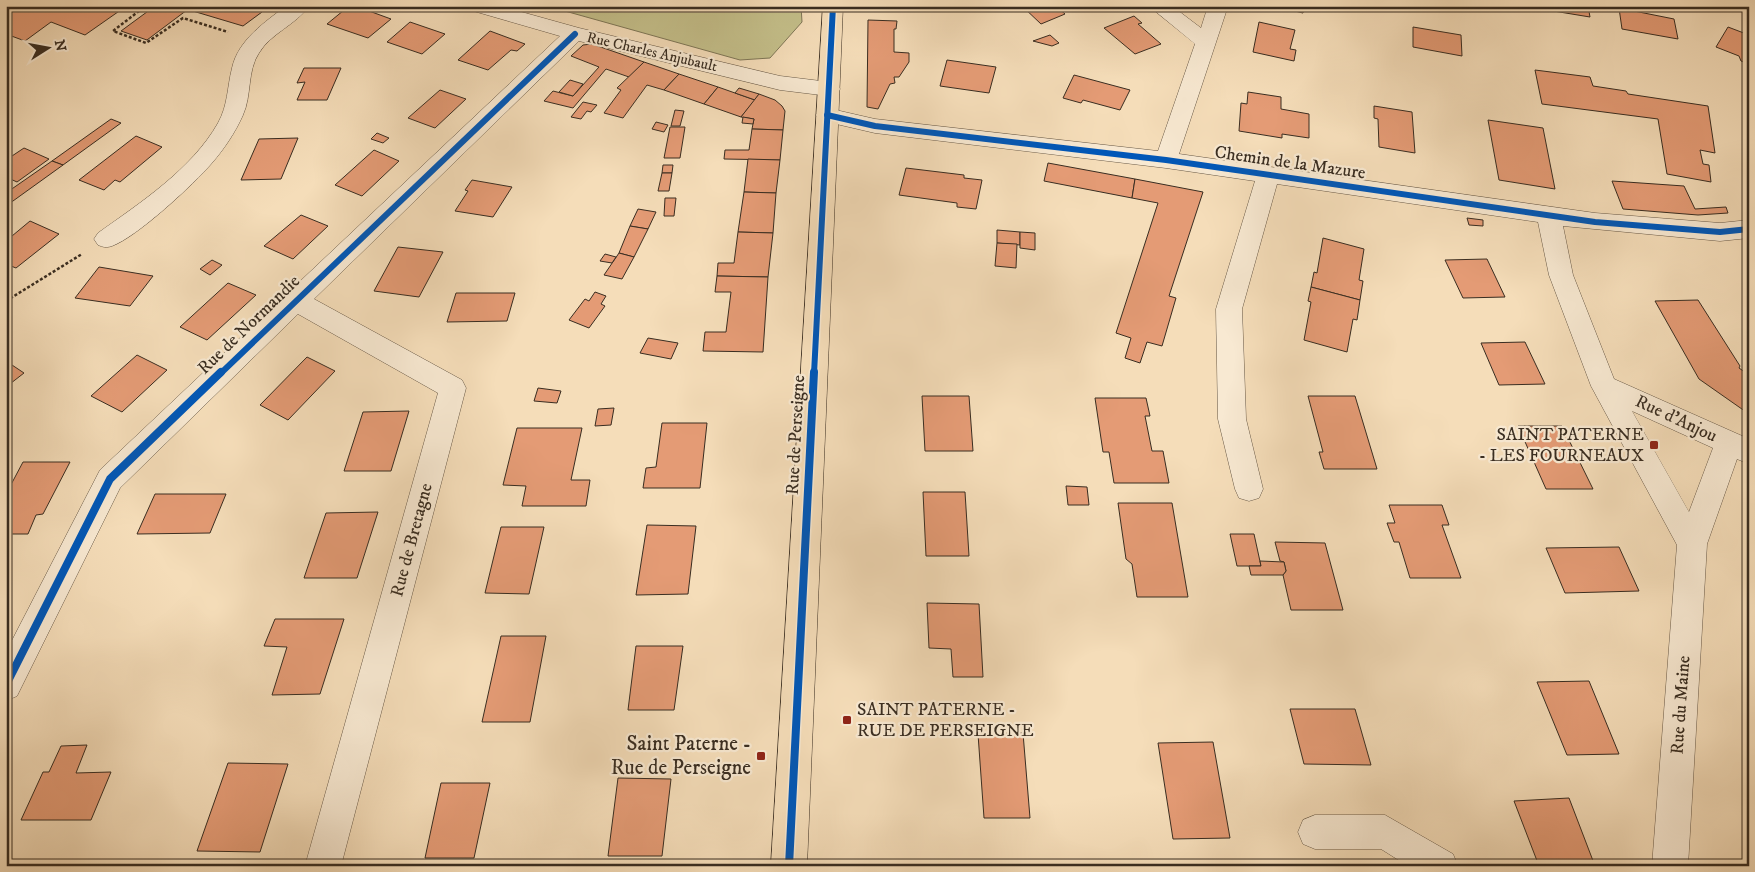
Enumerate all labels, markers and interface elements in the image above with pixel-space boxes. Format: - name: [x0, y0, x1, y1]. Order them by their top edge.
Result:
- north arrow: [22, 22, 72, 72]
- street label: Rue Charles Anjubault: [585, 28, 719, 76]
- text: N: [50, 38, 70, 54]
- street label: Chemin de la Mazure: [1213, 142, 1367, 184]
- street label: Rue de Normandie: [193, 271, 305, 379]
- street label: Rue de Perseigne: [782, 374, 810, 496]
- street label: Rue d'Anjou: [1632, 391, 1721, 448]
- place label: SAINT PATERNE - LES FOURNEAUX: [1479, 424, 1644, 467]
- marker: SAINT PATERNE - LES FOURNEAUX: [1648, 439, 1660, 451]
- street label: Rue de Bretagne: [386, 481, 438, 599]
- street label: Rue du Maine: [1667, 655, 1695, 755]
- place label: SAINT PATERNE - RUE DE PERSEIGNE: [857, 699, 1034, 742]
- marker: SAINT PATERNE - RUE DE PERSEIGNE: [841, 714, 853, 726]
- place label: Saint Paterne - Rue de Perseigne: [611, 731, 751, 781]
- marker: Saint Paterne - Rue de Perseigne: [755, 750, 767, 762]

